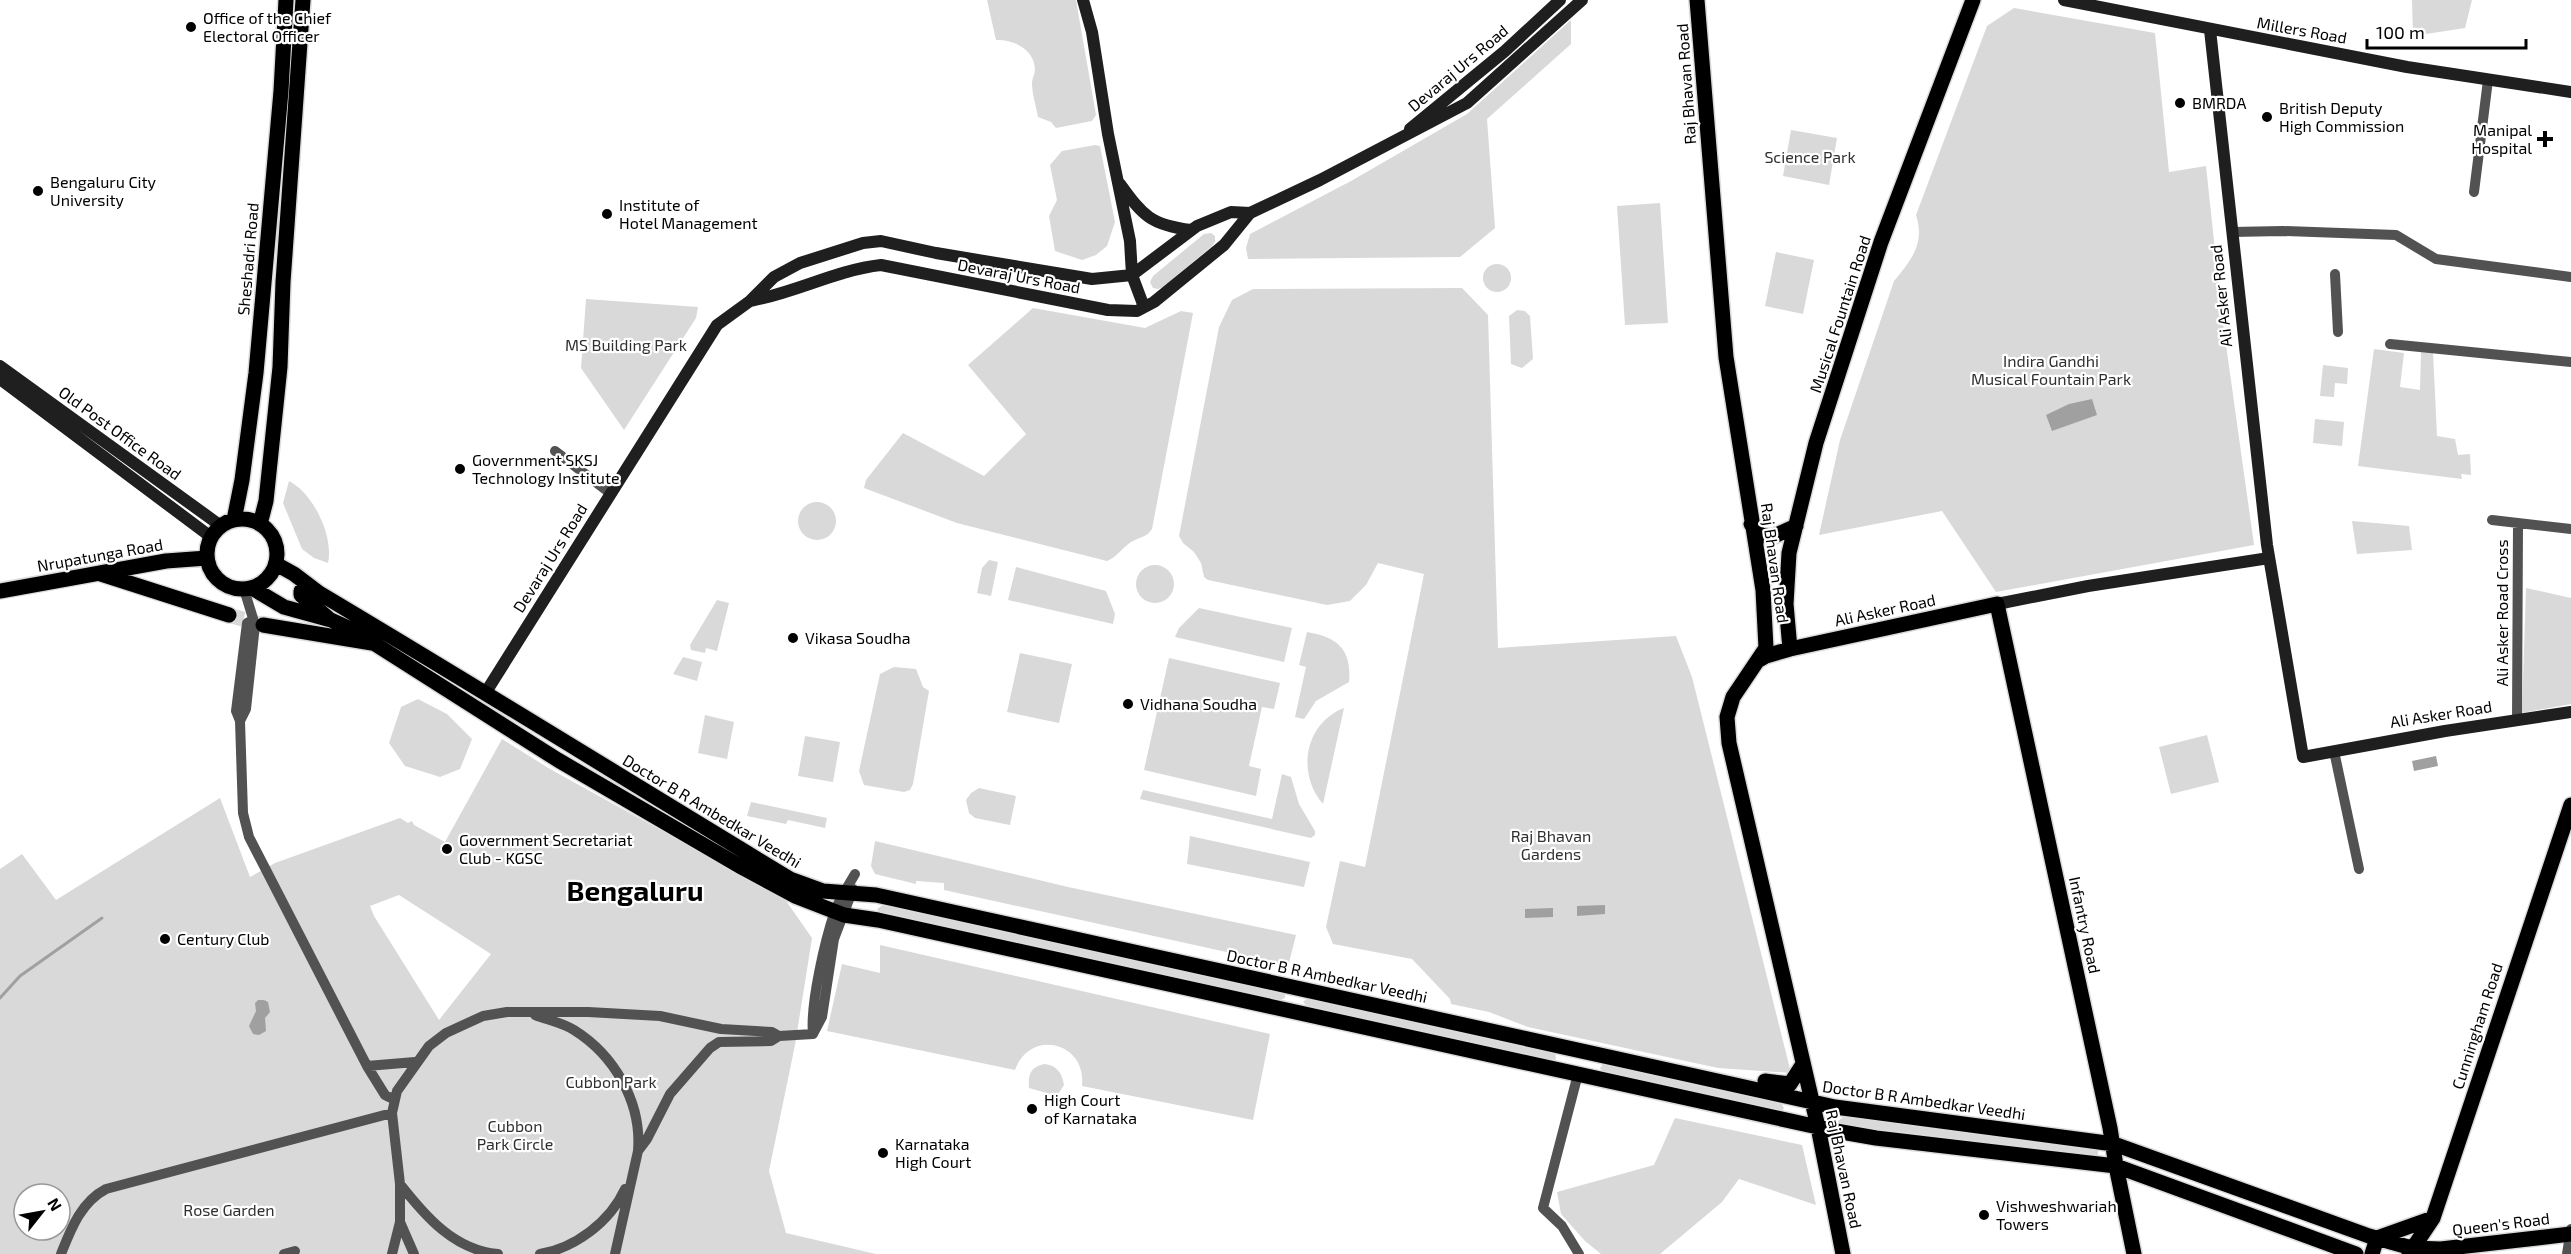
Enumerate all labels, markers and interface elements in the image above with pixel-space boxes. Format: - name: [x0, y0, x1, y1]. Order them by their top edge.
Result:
- place label: Office of the Chief Electoral Officer: [203, 8, 332, 45]
- street label: Millers Road: [2256, 12, 2349, 47]
- scale bar: [2367, 12, 2526, 50]
- marker: Office of the Chief Electoral Officer: [184, 20, 198, 34]
- street label: Devaraj Urs Road: [1404, 20, 1512, 116]
- text: 100 m: [2376, 21, 2425, 43]
- street label: Raj Bhavan Road: [1672, 23, 1700, 145]
- place label: BMRDA: [2192, 93, 2246, 112]
- marker: BMRDA: [2173, 96, 2187, 110]
- place label: British Deputy High Commission: [2279, 98, 2404, 135]
- marker: British Deputy High Commission: [2260, 110, 2274, 124]
- place label: Manipal Hospital: [2471, 120, 2532, 157]
- marker: Manipal Hospital: [2536, 130, 2554, 148]
- park label: Science Park: [1764, 147, 1856, 166]
- place label: Bengaluru City University: [50, 172, 157, 209]
- marker: Bengaluru City University: [31, 184, 45, 198]
- place label: Institute of Hotel Management: [619, 195, 758, 232]
- street label: Sheshadri Road: [233, 202, 262, 316]
- marker: Institute of Hotel Management: [600, 207, 614, 221]
- street label: Musical Fountain Road: [1805, 233, 1874, 395]
- street label: Ali Asker Road: [2206, 244, 2235, 348]
- street label: Devaraj Urs Road: [956, 254, 1082, 298]
- park label: MS Building Park: [565, 335, 687, 354]
- park label: Indira Gandhi Musical Fountain Park: [1971, 351, 2131, 388]
- street label: Old Post Office Road: [55, 382, 185, 483]
- place label: Government SKSJ Technology Institute: [472, 450, 620, 487]
- marker: Government SKSJ Technology Institute: [453, 462, 467, 476]
- street label: Devaraj Urs Road: [508, 500, 592, 616]
- street label: Raj Bhavan Road: [1757, 502, 1793, 624]
- street label: Nrupatunga Road: [36, 534, 164, 575]
- street label: Ali Asker Road Cross: [2492, 539, 2511, 687]
- street label: Ali Asker Road: [1833, 590, 1937, 630]
- place label: Vikasa Soudha: [805, 628, 911, 647]
- marker: Vikasa Soudha: [786, 631, 800, 645]
- place label: Vidhana Soudha: [1140, 694, 1257, 713]
- street label: Ali Asker Road: [2389, 696, 2493, 731]
- marker: Vidhana Soudha: [1121, 697, 1135, 711]
- street label: Doctor B R Ambedkar Veedhi: [620, 750, 805, 871]
- park label: Raj Bhavan Gardens: [1511, 826, 1591, 863]
- place label: Government Secretariat Club - KGSC: [459, 830, 633, 867]
- marker: Government Secretariat Club - KGSC: [440, 842, 454, 856]
- district label: Bengaluru: [567, 873, 704, 907]
- street label: Infantry Road: [2066, 875, 2105, 975]
- place label: Century Club: [177, 929, 269, 948]
- marker: Century Club: [158, 932, 172, 946]
- street label: Doctor B R Ambedkar Veedhi: [1225, 945, 1429, 1006]
- street label: Cunningham Road: [2447, 960, 2506, 1091]
- park label: Cubbon Park: [565, 1072, 657, 1091]
- street label: Doctor B R Ambedkar Veedhi: [1821, 1076, 2027, 1123]
- place label: High Court of Karnataka: [1044, 1090, 1137, 1127]
- marker: High Court of Karnataka: [1025, 1102, 1039, 1116]
- street label: Raj Bhavan Road: [1822, 1108, 1866, 1230]
- park label: Cubbon Park Circle: [477, 1116, 553, 1153]
- place label: Karnataka High Court: [895, 1134, 971, 1171]
- marker: Karnataka High Court: [876, 1146, 890, 1160]
- north arrow: [12, 1182, 72, 1242]
- text: N: [44, 1194, 66, 1214]
- place label: Vishweshwariah Towers: [1996, 1196, 2117, 1233]
- park label: Rose Garden: [183, 1200, 275, 1219]
- marker: Vishweshwariah Towers: [1977, 1208, 1991, 1222]
- street label: Queen's Road: [2451, 1208, 2551, 1240]

